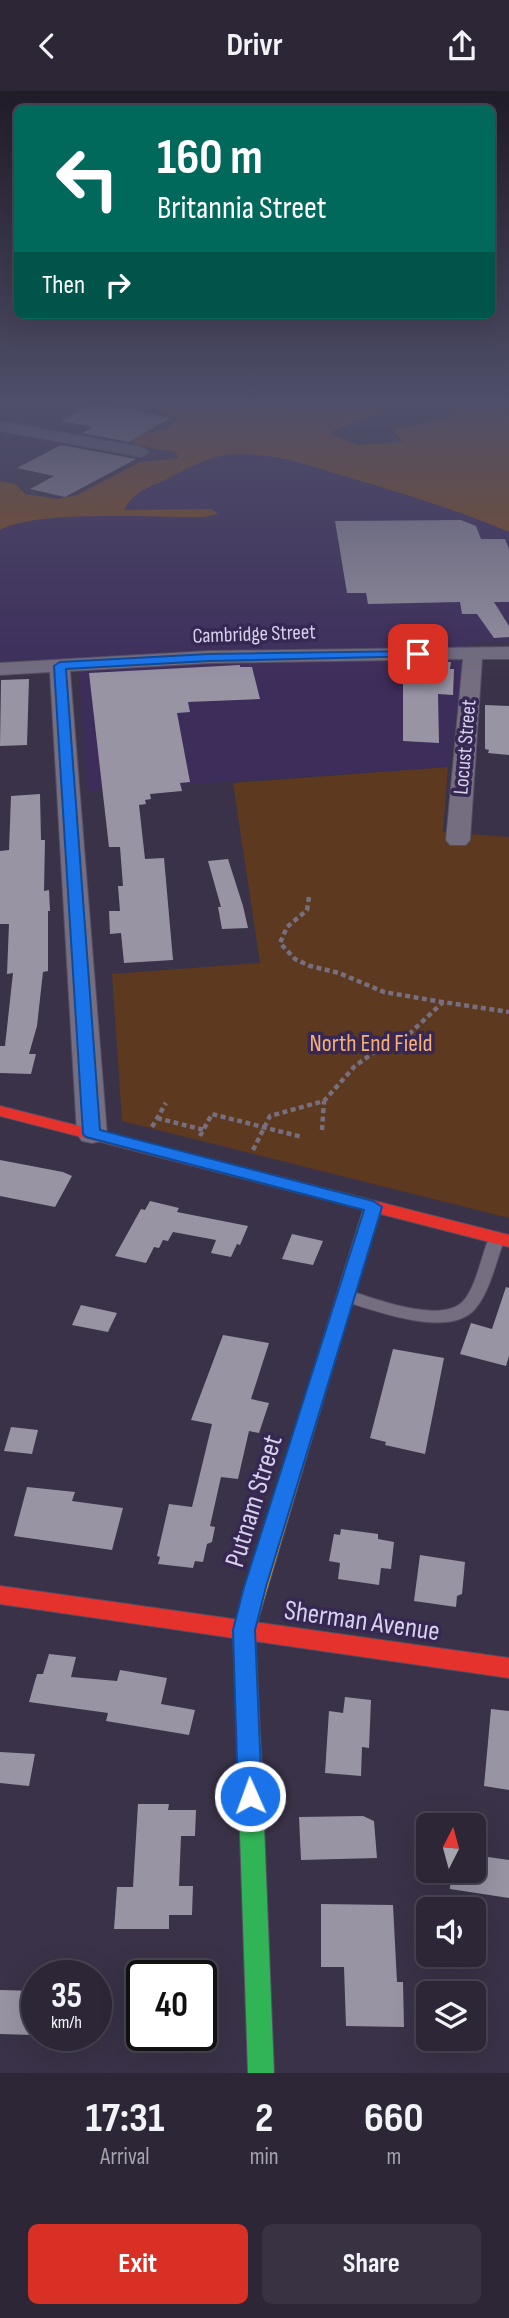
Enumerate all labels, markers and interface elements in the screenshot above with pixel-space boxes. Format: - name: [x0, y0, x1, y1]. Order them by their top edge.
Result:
- text: Drivr: [226, 26, 283, 65]
- icon: back: [28, 27, 66, 65]
- icon: share: [443, 27, 481, 65]
- text: 160 m: [157, 129, 263, 188]
- icon: left: [42, 133, 133, 224]
- text: Britannia Street: [157, 189, 327, 228]
- icon: right: [99, 266, 137, 304]
- text: Then: [42, 270, 85, 301]
- street label: Cambridge Street: [192, 619, 316, 649]
- pin: [388, 624, 448, 684]
- icon: arrive: [399, 635, 437, 673]
- street label: Locust Street: [448, 699, 482, 795]
- park label: North End Field: [310, 1029, 432, 1058]
- street label: Putnam Street: [218, 1431, 290, 1571]
- street label: Sherman Avenue: [282, 1594, 442, 1648]
- position arrow: [213, 1759, 287, 1833]
- north arrow: [416, 1813, 486, 1883]
- map controls: [416, 1813, 486, 2051]
- button: sound: [416, 1897, 486, 1967]
- speed limit sign: 40: [126, 1960, 217, 2051]
- text: 35: [51, 1975, 82, 2018]
- button: layers: [416, 1981, 486, 2051]
- text: km/h: [51, 2012, 82, 2033]
- text: 17:31: [85, 2093, 164, 2144]
- text: 2: [255, 2093, 273, 2144]
- text: 660: [364, 2093, 424, 2144]
- text: Arrival: [100, 2143, 150, 2171]
- text: min: [250, 2143, 279, 2171]
- text: m: [386, 2143, 401, 2171]
- button: Exit: [28, 2224, 248, 2304]
- button: Share: [262, 2224, 481, 2304]

